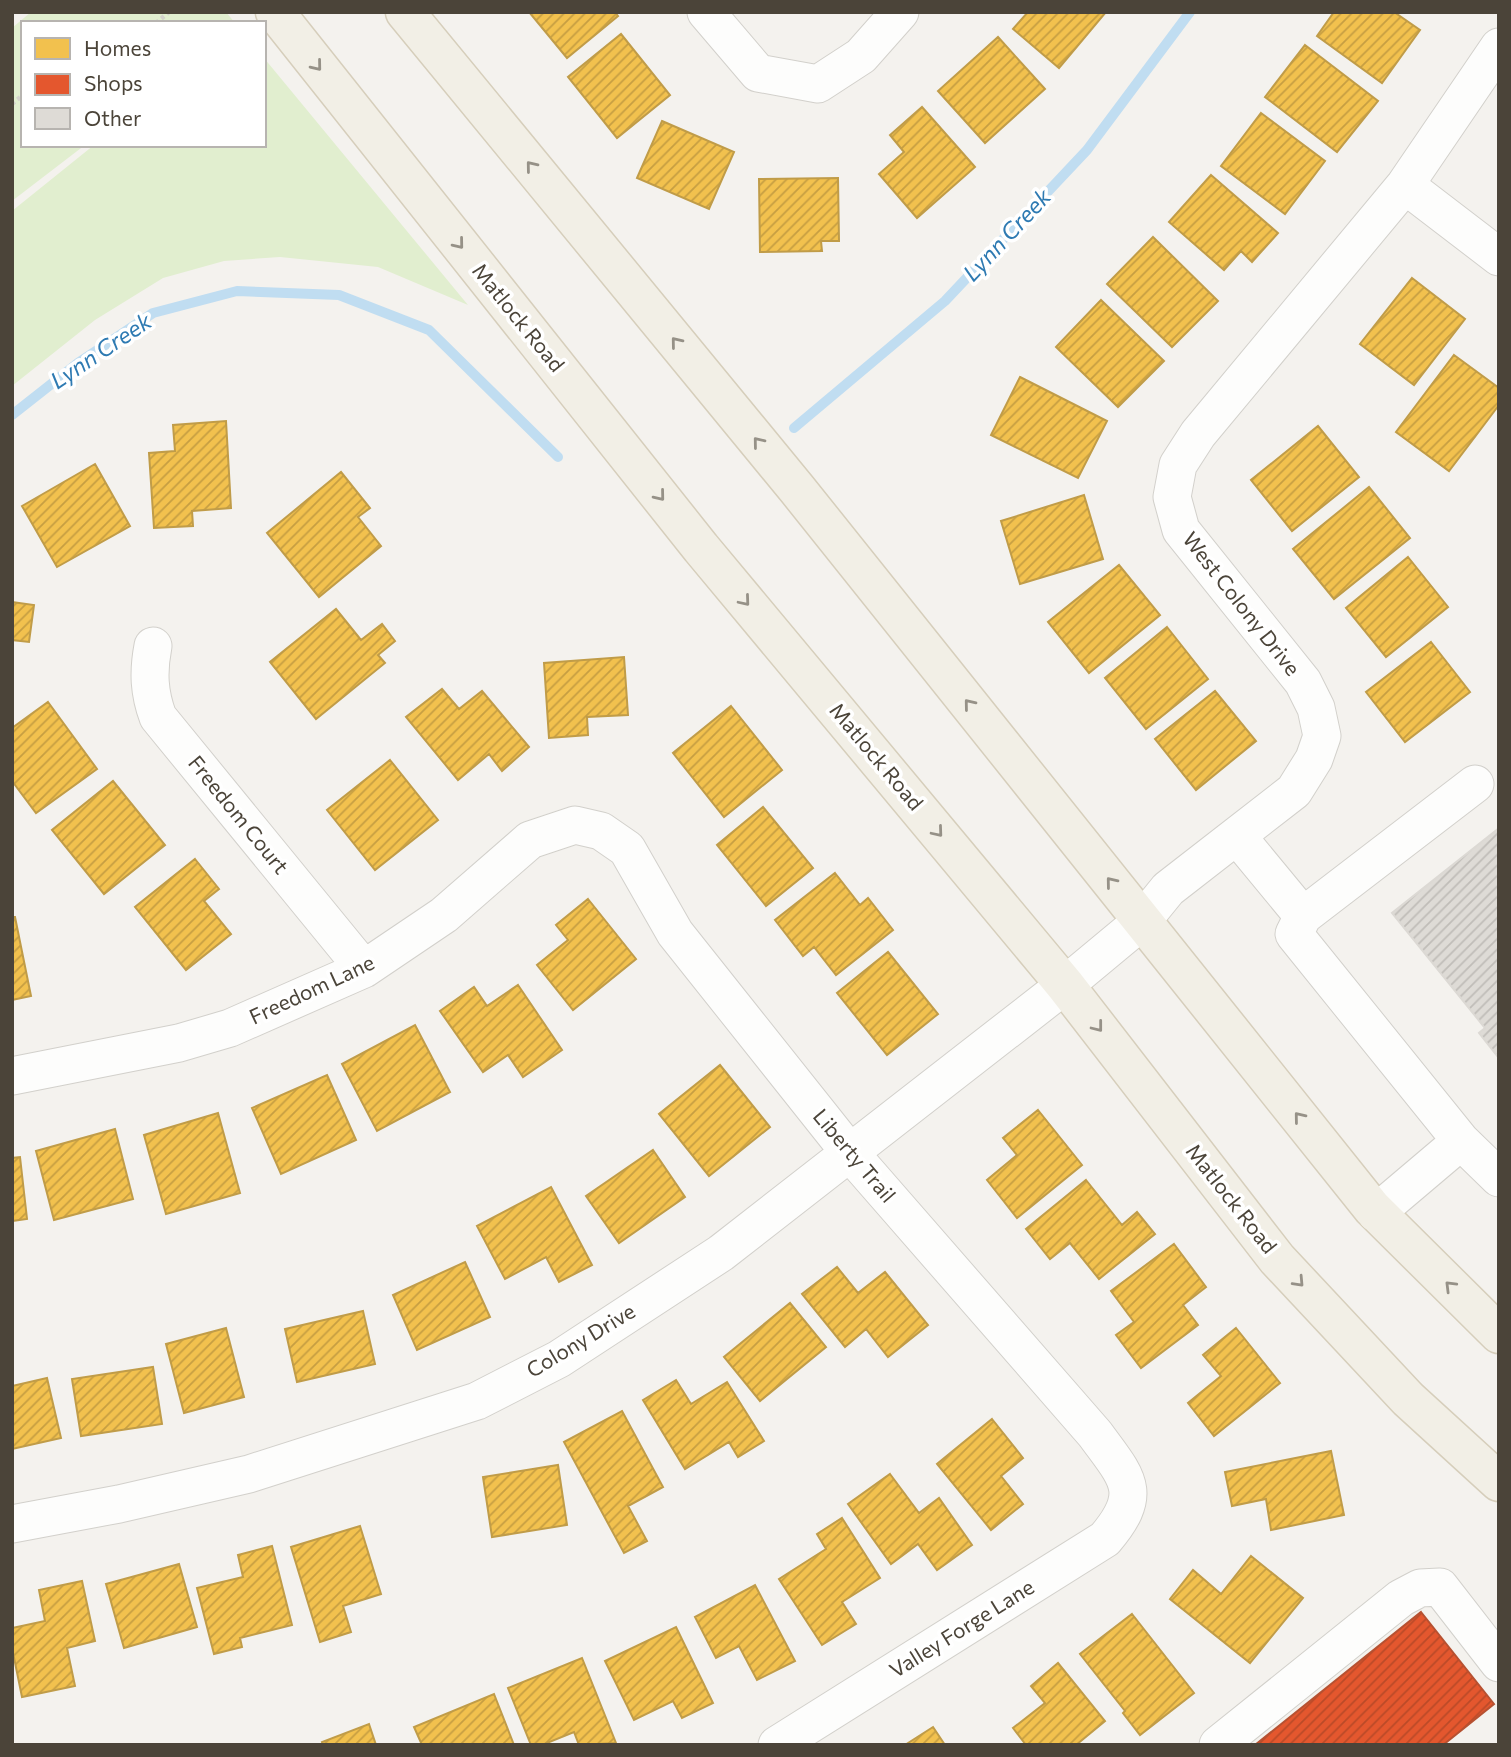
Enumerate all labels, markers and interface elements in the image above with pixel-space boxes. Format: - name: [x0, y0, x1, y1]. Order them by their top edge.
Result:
- legend: [21, 21, 266, 147]
- text: Homes: [84, 35, 151, 60]
- one-way arrow: [309, 57, 321, 70]
- text: Shops: [84, 70, 143, 95]
- text: Other: [84, 105, 141, 130]
- one-way arrow: [527, 161, 539, 174]
- water label: Lynn Creek: [956, 182, 1056, 286]
- one-way arrow: [450, 236, 463, 248]
- street label: Matlock Road: [468, 258, 570, 376]
- water label: Lynn Creek: [44, 306, 157, 394]
- one-way arrow: [671, 337, 684, 349]
- one-way arrow: [754, 437, 766, 450]
- one-way arrow: [652, 488, 664, 501]
- street label: West Colony Drive: [1178, 526, 1306, 680]
- one-way arrow: [737, 592, 749, 605]
- street label: Matlock Road: [825, 697, 929, 815]
- one-way arrow: [964, 700, 977, 712]
- street label: Freedom Court: [184, 750, 294, 878]
- one-way arrow: [930, 823, 942, 836]
- one-way arrow: [1106, 878, 1119, 890]
- street label: Freedom Lane: [245, 949, 378, 1029]
- one-way arrow: [1089, 1019, 1102, 1031]
- street label: Liberty Trail: [809, 1103, 901, 1207]
- one-way arrow: [1294, 1113, 1307, 1125]
- street label: Matlock Road: [1182, 1138, 1283, 1258]
- one-way arrow: [1291, 1274, 1303, 1287]
- one-way arrow: [1446, 1282, 1459, 1295]
- street label: Colony Drive: [521, 1298, 639, 1382]
- street label: Valley Forge Lane: [884, 1573, 1038, 1682]

